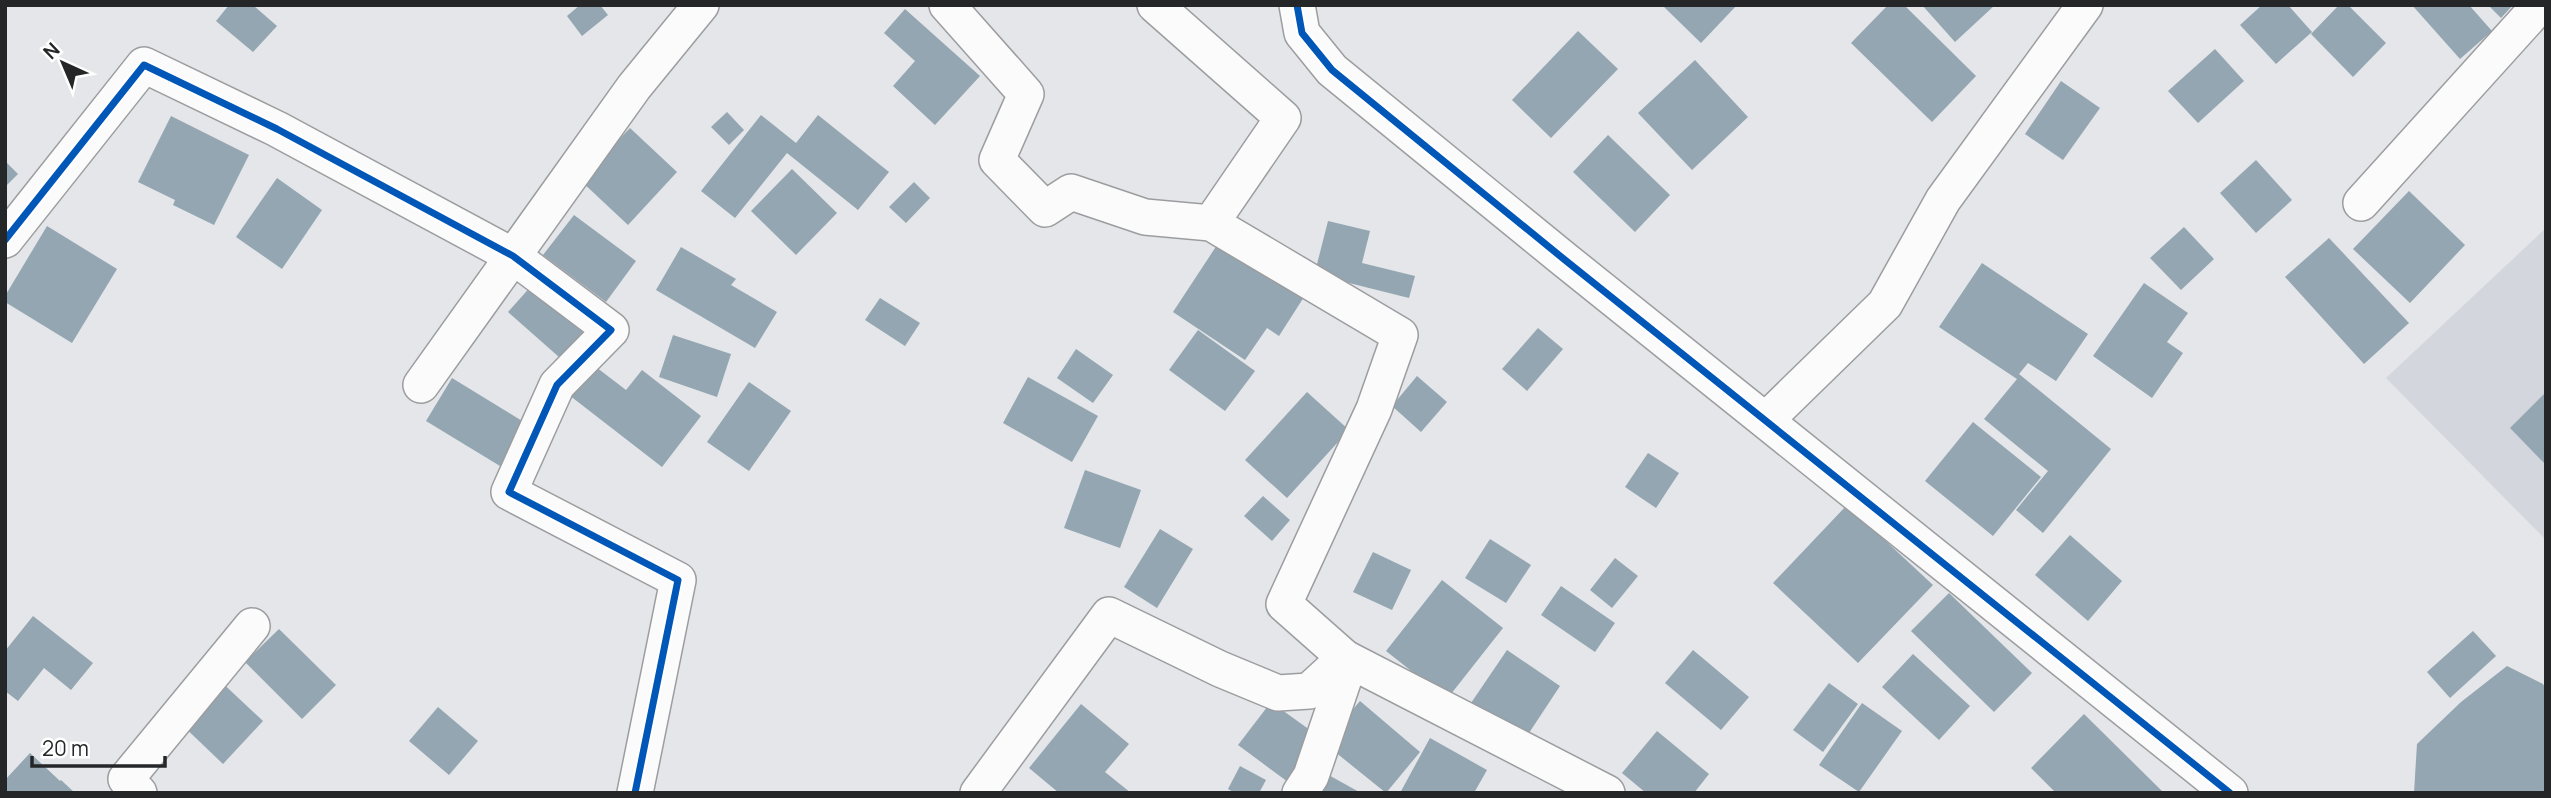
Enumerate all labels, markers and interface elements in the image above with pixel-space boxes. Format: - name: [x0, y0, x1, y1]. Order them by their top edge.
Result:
- north arrow: [28, 28, 98, 98]
- text: N: [37, 37, 65, 65]
- scale bar: [32, 724, 164, 768]
- text: 20 m: [42, 734, 89, 762]

